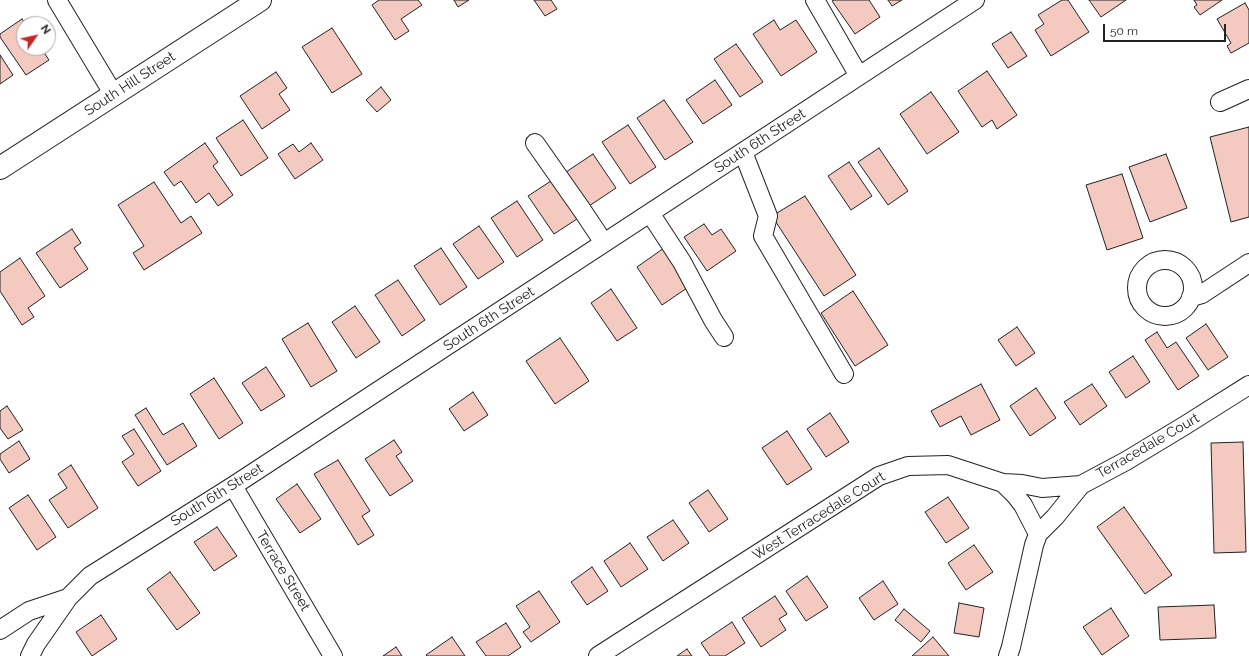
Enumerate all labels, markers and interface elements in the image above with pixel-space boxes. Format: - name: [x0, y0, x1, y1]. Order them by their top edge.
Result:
- north arrow: [16, 16, 56, 56]
- scale bar: [1105, 16, 1228, 42]
- text: N: [38, 22, 53, 37]
- text: 50 m: [1110, 24, 1138, 38]
- street label: South Hill Street: [81, 48, 179, 120]
- street label: South 6th Street: [711, 105, 809, 177]
- street label: South 6th Street: [440, 283, 538, 355]
- street label: Terracedale Court: [1093, 410, 1203, 482]
- street label: South 6th Street: [168, 460, 266, 530]
- street label: West Terracedale Court: [750, 468, 888, 564]
- street label: Terrace Street: [252, 528, 314, 614]

